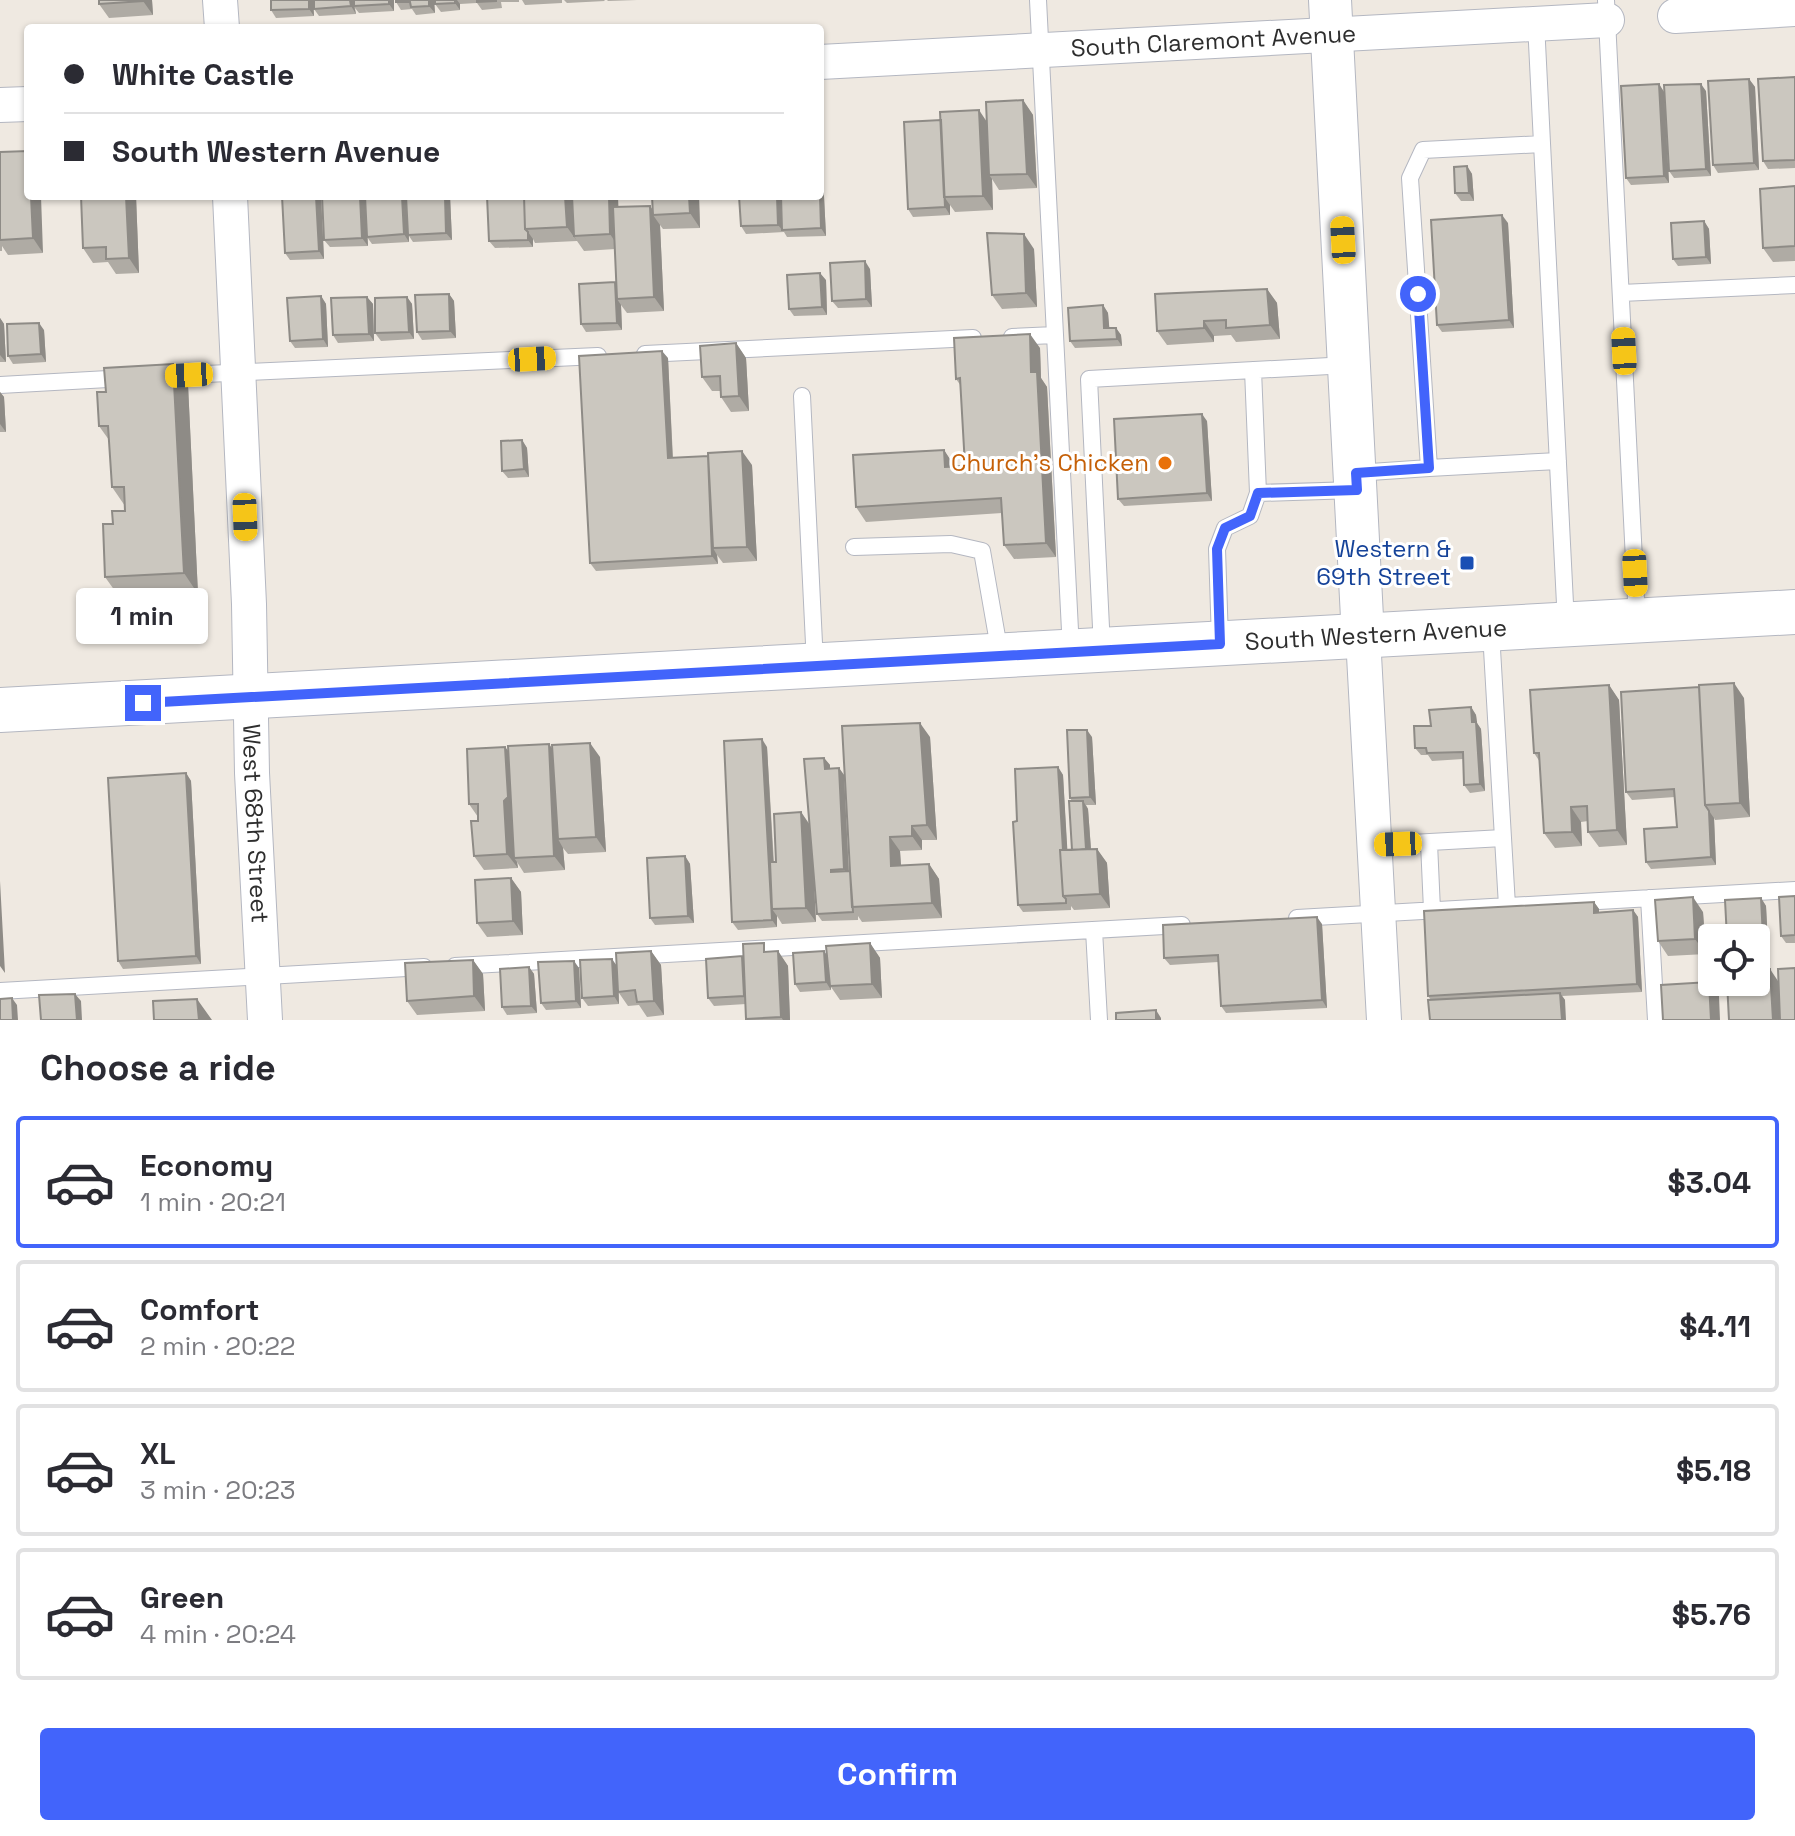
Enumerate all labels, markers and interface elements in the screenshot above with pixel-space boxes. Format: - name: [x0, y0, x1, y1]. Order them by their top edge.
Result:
- street label: South Claremont Avenue: [1070, 17, 1357, 64]
- text: White Castle: [112, 55, 294, 94]
- text: South Western Avenue: [112, 132, 440, 171]
- car: [1330, 215, 1356, 265]
- route start: [1400, 276, 1436, 312]
- car: [1611, 326, 1637, 376]
- car: [507, 346, 557, 372]
- car: [164, 362, 214, 388]
- place label: Church's Chicken: [951, 447, 1149, 478]
- marker: Church's Chicken: [1156, 454, 1174, 472]
- car: [232, 493, 258, 541]
- place label: Western & 69th Street: [1316, 533, 1451, 592]
- car: [1622, 548, 1648, 598]
- marker: Western & 69th Street: [1458, 554, 1476, 572]
- callout: 1 min: [77, 587, 209, 643]
- text: 1 min: [110, 599, 174, 633]
- street label: South Western Avenue: [1244, 612, 1508, 657]
- route end: [125, 685, 161, 721]
- street label: West 68th Street: [236, 724, 276, 924]
- car: [1374, 831, 1422, 857]
- map controls: [1698, 924, 1770, 996]
- button: locate: [1698, 924, 1770, 996]
- text: Choose a ride: [40, 1045, 276, 1091]
- icon: car: [44, 1146, 116, 1218]
- text: Economy: [140, 1146, 273, 1185]
- text: $3.04: [1667, 1163, 1751, 1202]
- text: 1 min · 20:21: [140, 1185, 286, 1219]
- icon: car: [44, 1290, 116, 1362]
- text: Comfort: [140, 1290, 259, 1329]
- text: $4.11: [1679, 1307, 1751, 1346]
- text: 2 min · 20:22: [140, 1329, 296, 1363]
- icon: car: [44, 1434, 116, 1506]
- text: XL: [140, 1434, 176, 1473]
- text: $5.18: [1676, 1451, 1751, 1490]
- text: 3 min · 20:23: [140, 1473, 296, 1507]
- icon: car: [44, 1578, 116, 1650]
- text: Green: [140, 1578, 224, 1617]
- text: $5.76: [1672, 1595, 1751, 1634]
- text: 4 min · 20:24: [140, 1617, 296, 1651]
- button: Confirm: [40, 1728, 1755, 1820]

